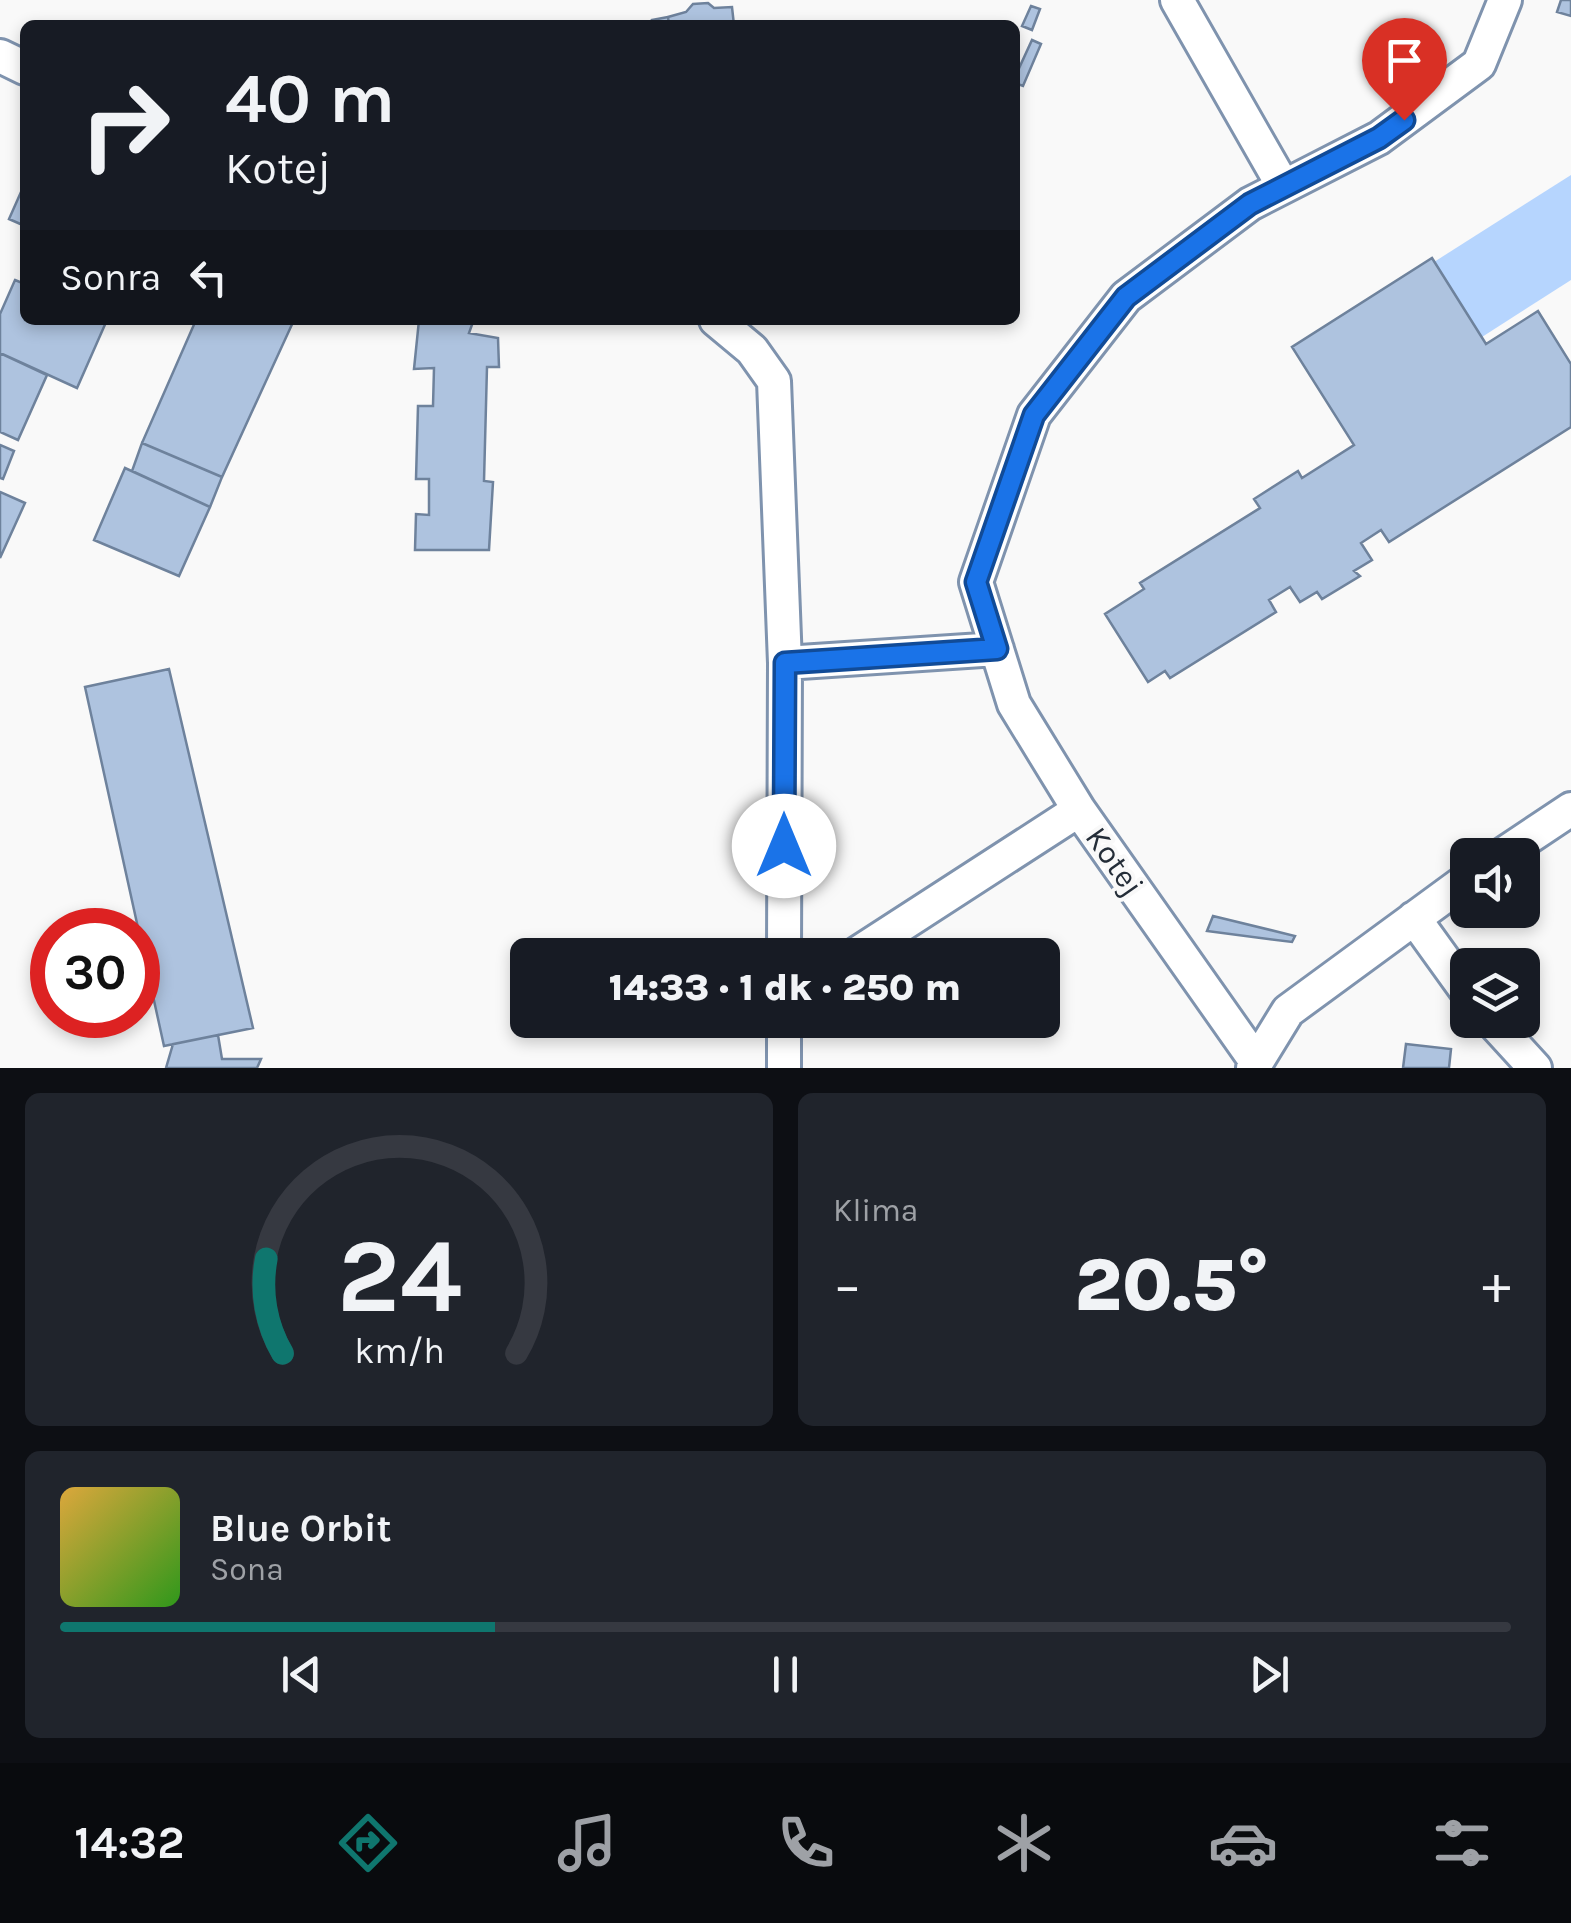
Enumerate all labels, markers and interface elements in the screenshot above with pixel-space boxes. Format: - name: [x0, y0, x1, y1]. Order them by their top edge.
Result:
- pin: [1362, 18, 1447, 121]
- icon: arrive: [1377, 33, 1432, 88]
- text: 40 m: [225, 58, 395, 140]
- icon: right: [60, 60, 190, 190]
- text: Kotej: [225, 142, 331, 194]
- icon: left: [181, 250, 236, 305]
- text: Sonra: [60, 255, 161, 300]
- position arrow: [732, 794, 836, 898]
- street label: Kotej: [1078, 820, 1151, 903]
- map controls: [1450, 838, 1540, 1038]
- button: sound: [1450, 838, 1540, 928]
- speed limit sign: 30: [30, 908, 160, 1038]
- button: layers: [1450, 948, 1540, 1038]
- text: 14:33 · 1 dk · 250 m: [609, 965, 961, 1010]
- text: Klima: [833, 1192, 919, 1229]
- text: 24: [337, 1216, 461, 1337]
- text: 20.5°: [1075, 1241, 1269, 1329]
- text: −: [833, 1253, 862, 1317]
- text: +: [1482, 1253, 1511, 1317]
- text: km/h: [354, 1330, 444, 1372]
- text: Blue Orbit: [210, 1506, 391, 1551]
- text: Sona: [210, 1551, 284, 1588]
- icon: previous: [274, 1647, 329, 1702]
- icon: pause: [758, 1647, 813, 1702]
- icon: next: [1242, 1647, 1297, 1702]
- icon: directions: [333, 1808, 403, 1878]
- icon: music: [552, 1808, 622, 1878]
- icon: phone: [771, 1808, 841, 1878]
- icon: climate: [989, 1808, 1059, 1878]
- icon: car: [1208, 1808, 1278, 1878]
- icon: filters: [1427, 1808, 1497, 1878]
- text: 14:32: [74, 1817, 185, 1869]

